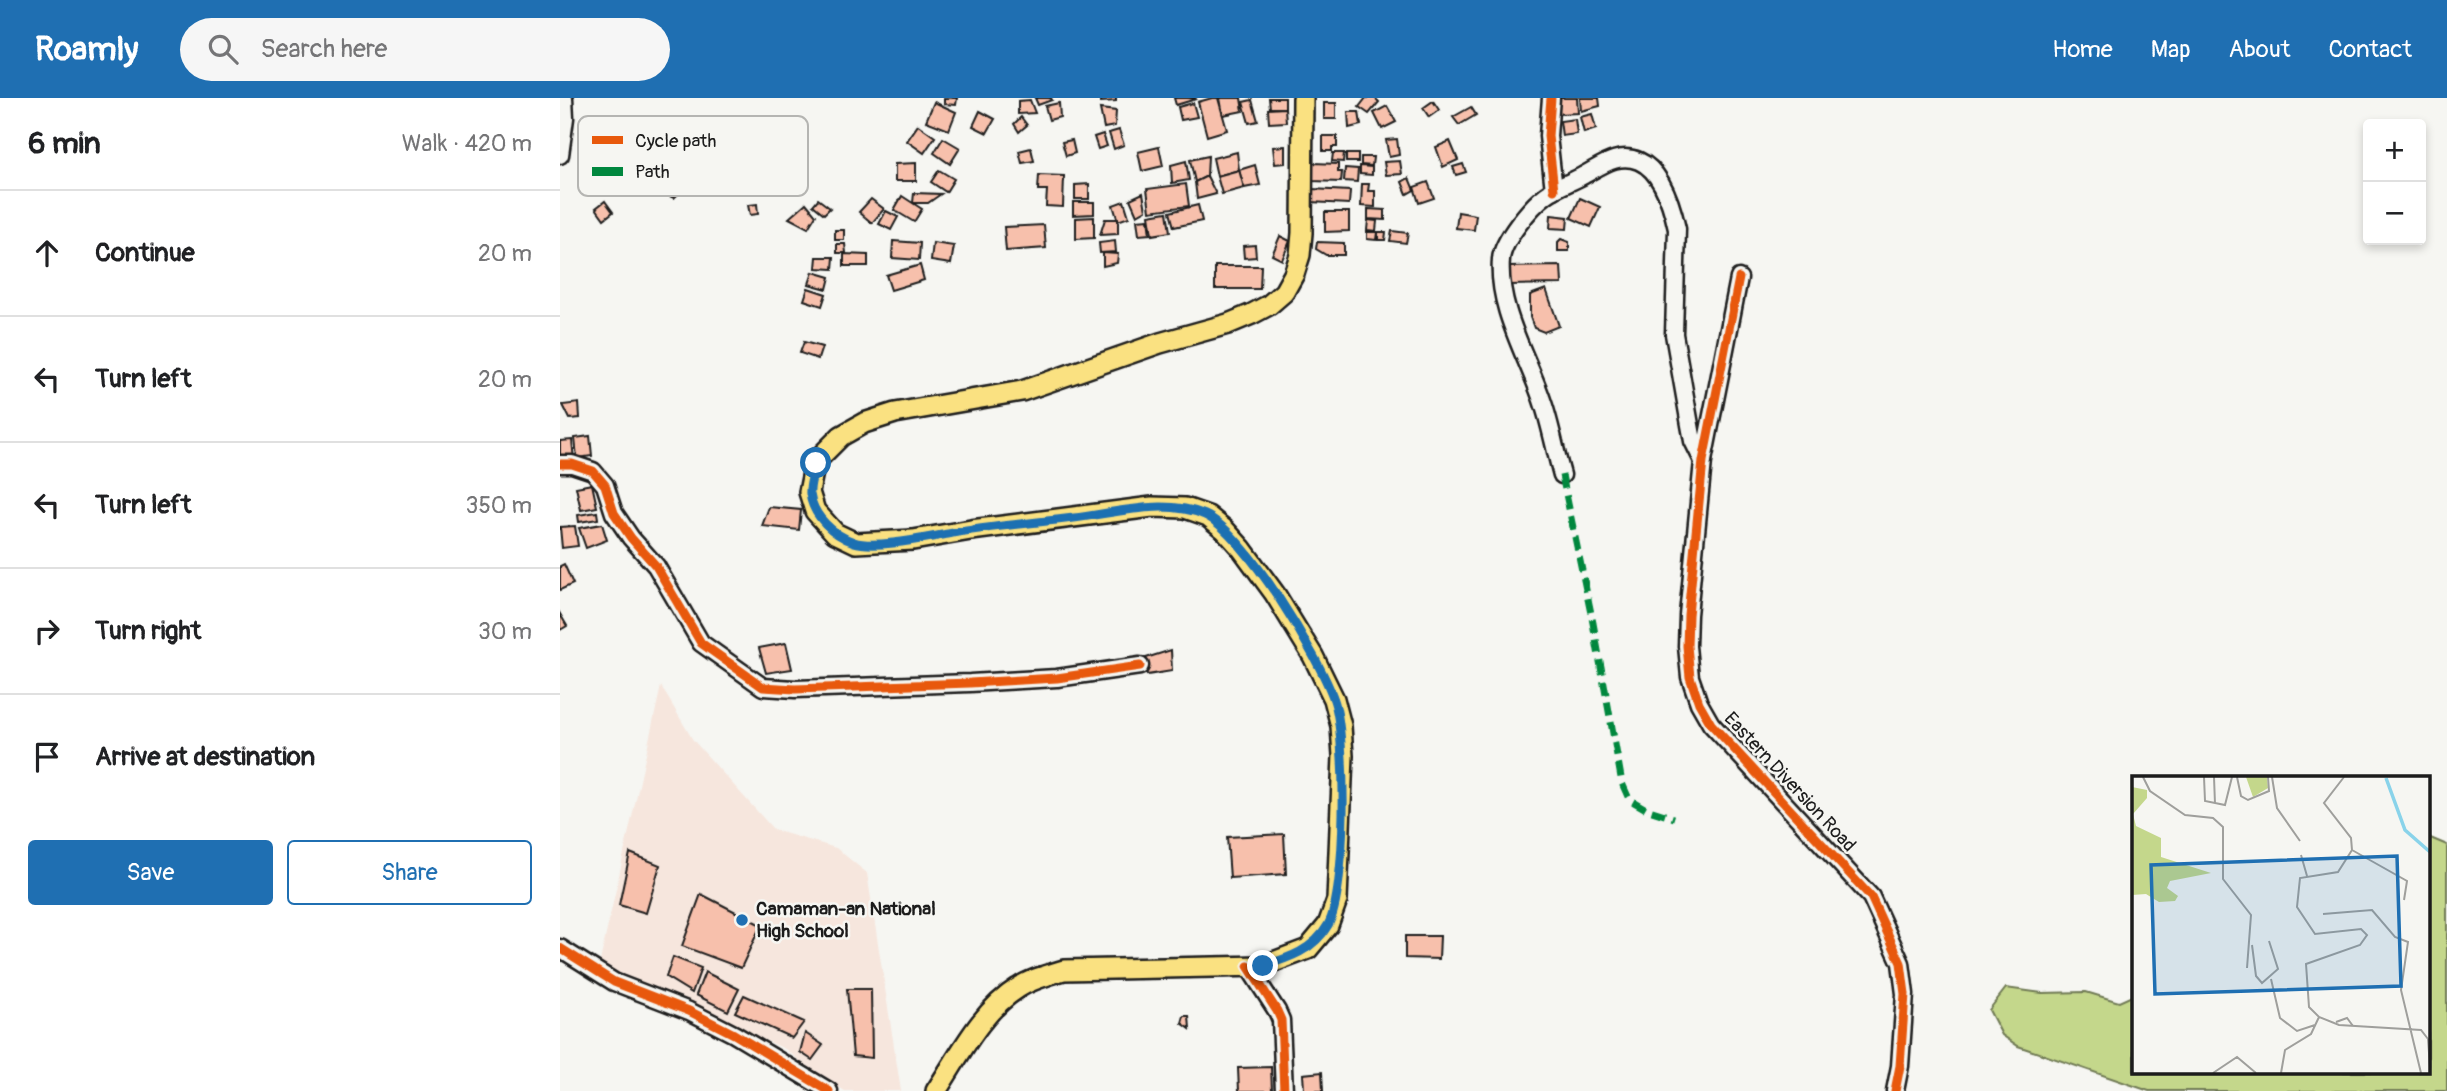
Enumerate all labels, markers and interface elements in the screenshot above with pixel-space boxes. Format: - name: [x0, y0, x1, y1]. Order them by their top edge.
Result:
- search box: [180, 18, 670, 81]
- text: Roamly: [35, 29, 138, 70]
- icon: search: [204, 30, 242, 68]
- text: Search here: [260, 33, 387, 65]
- text: Home: [2052, 35, 2113, 64]
- text: Map: [2151, 35, 2191, 64]
- text: About: [2229, 35, 2291, 64]
- text: Contact: [2329, 35, 2412, 64]
- legend: [578, 116, 808, 196]
- map controls: [2363, 119, 2426, 245]
- button: +: [2363, 119, 2426, 182]
- text: 6 min: [28, 125, 101, 162]
- text: Walk · 420 m: [402, 129, 532, 158]
- text: Cycle path: [635, 129, 716, 153]
- text: Path: [635, 160, 670, 184]
- button: −: [2363, 182, 2426, 245]
- icon: ahead: [28, 234, 66, 272]
- text: Continue: [95, 237, 195, 269]
- text: 20 m: [478, 239, 532, 268]
- icon: left: [28, 360, 66, 398]
- text: Turn left: [95, 363, 191, 395]
- text: 20 m: [478, 365, 532, 394]
- route start: [800, 447, 831, 478]
- icon: left: [28, 486, 66, 524]
- text: Turn left: [95, 489, 191, 521]
- text: 350 m: [466, 491, 532, 520]
- icon: right: [28, 612, 66, 650]
- text: Turn right: [95, 615, 201, 647]
- text: 30 m: [478, 617, 532, 646]
- street label: Eastern Diversion Road: [1719, 707, 1861, 857]
- icon: arrive: [28, 738, 66, 776]
- text: Arrive at destination: [95, 741, 315, 773]
- inset map: [2132, 776, 2430, 1074]
- button: Save: [28, 840, 273, 905]
- button: Share: [287, 840, 532, 905]
- place label: Camaman-an National High School: [756, 897, 936, 943]
- marker: Camaman-an National High School: [734, 912, 750, 928]
- route end: [1247, 950, 1278, 981]

